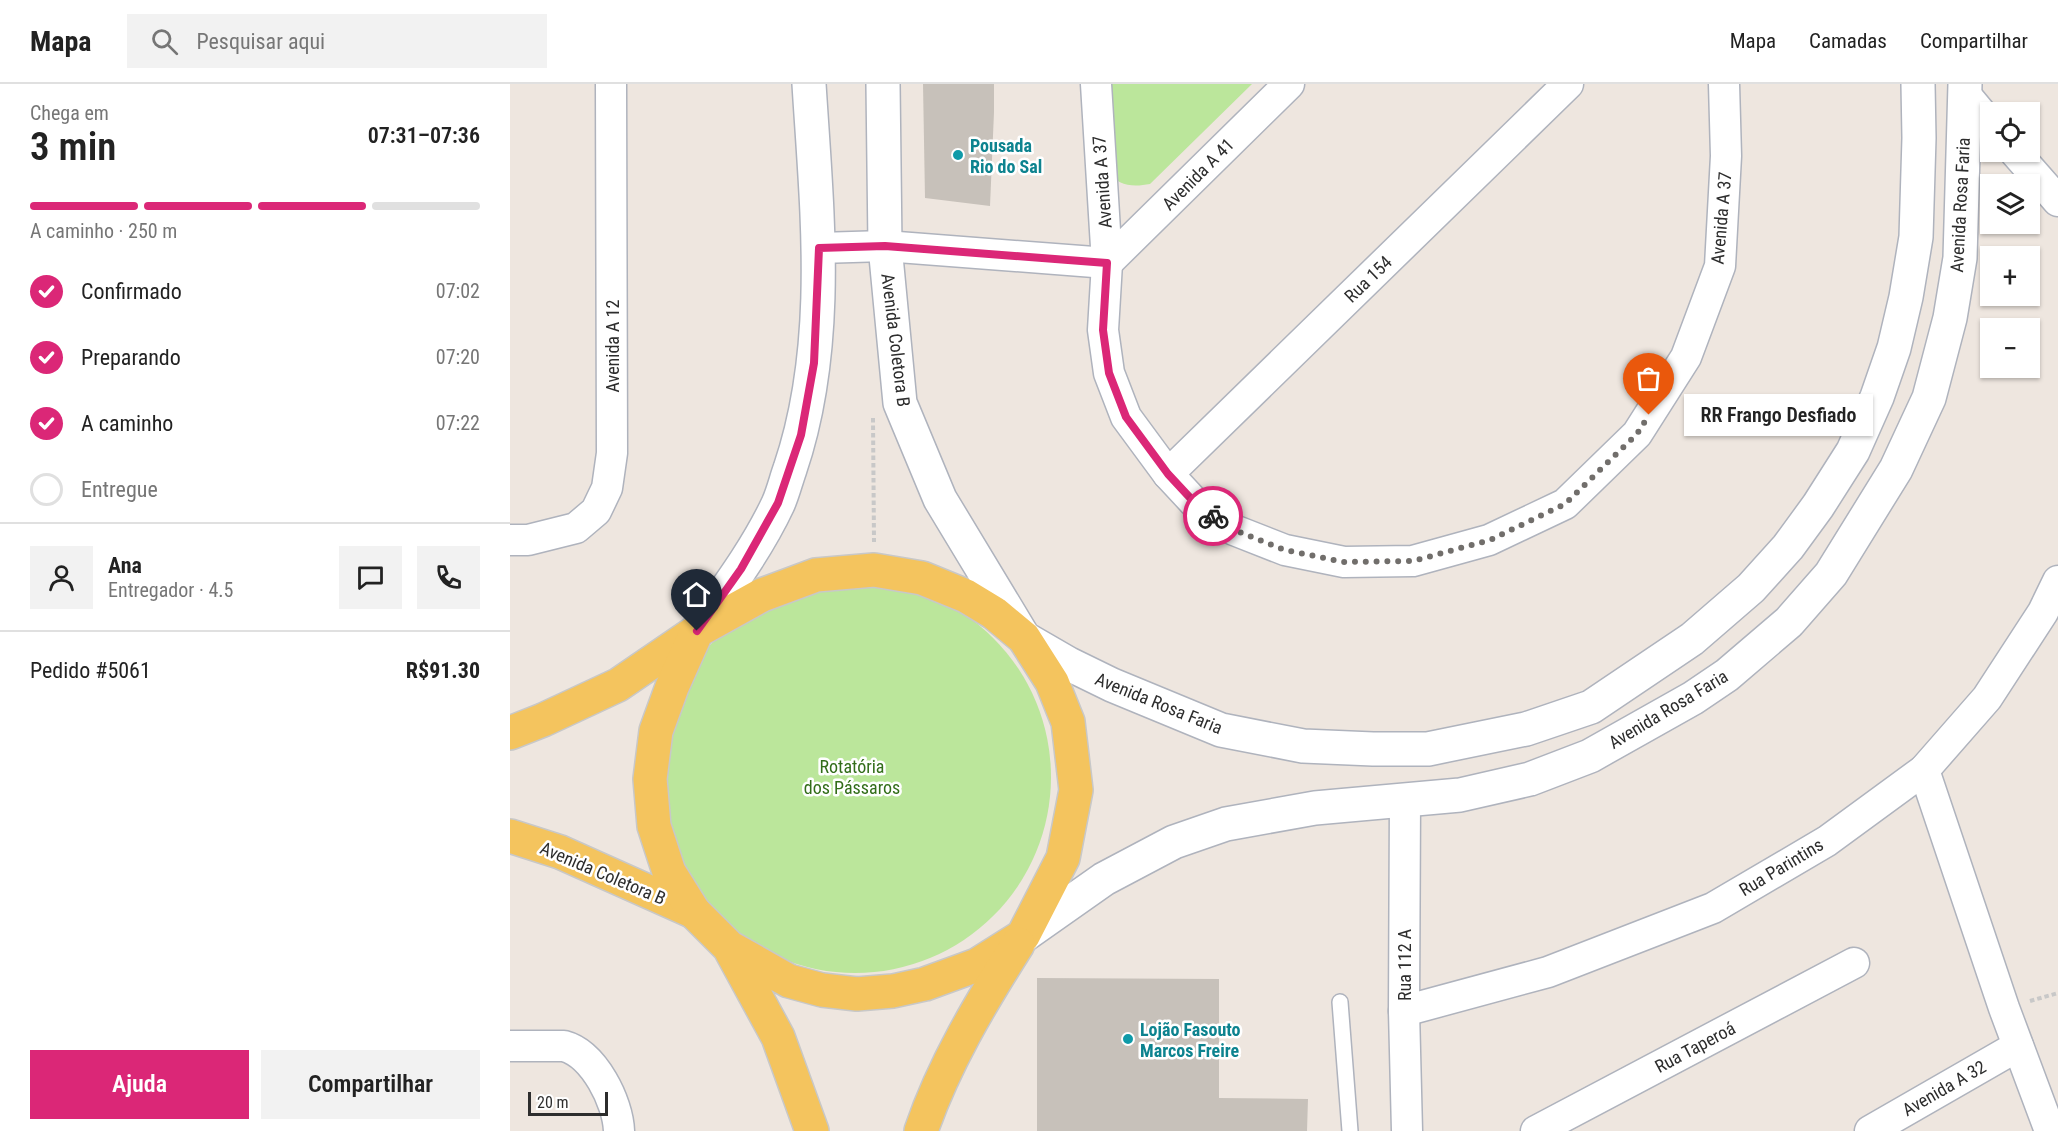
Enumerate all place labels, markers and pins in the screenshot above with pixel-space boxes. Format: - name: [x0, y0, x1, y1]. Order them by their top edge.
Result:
- place label: Pousada Rio do Sal: [970, 135, 1042, 177]
- marker: Pousada Rio do Sal: [951, 148, 965, 162]
- pin: [1623, 353, 1674, 415]
- callout: RR Frango Desfiado: [1685, 394, 1874, 436]
- pin: [671, 569, 722, 631]
- place label: Lojão Fasouto Marcos Freire: [1140, 1019, 1241, 1061]
- marker: Lojão Fasouto Marcos Freire: [1121, 1032, 1135, 1046]

